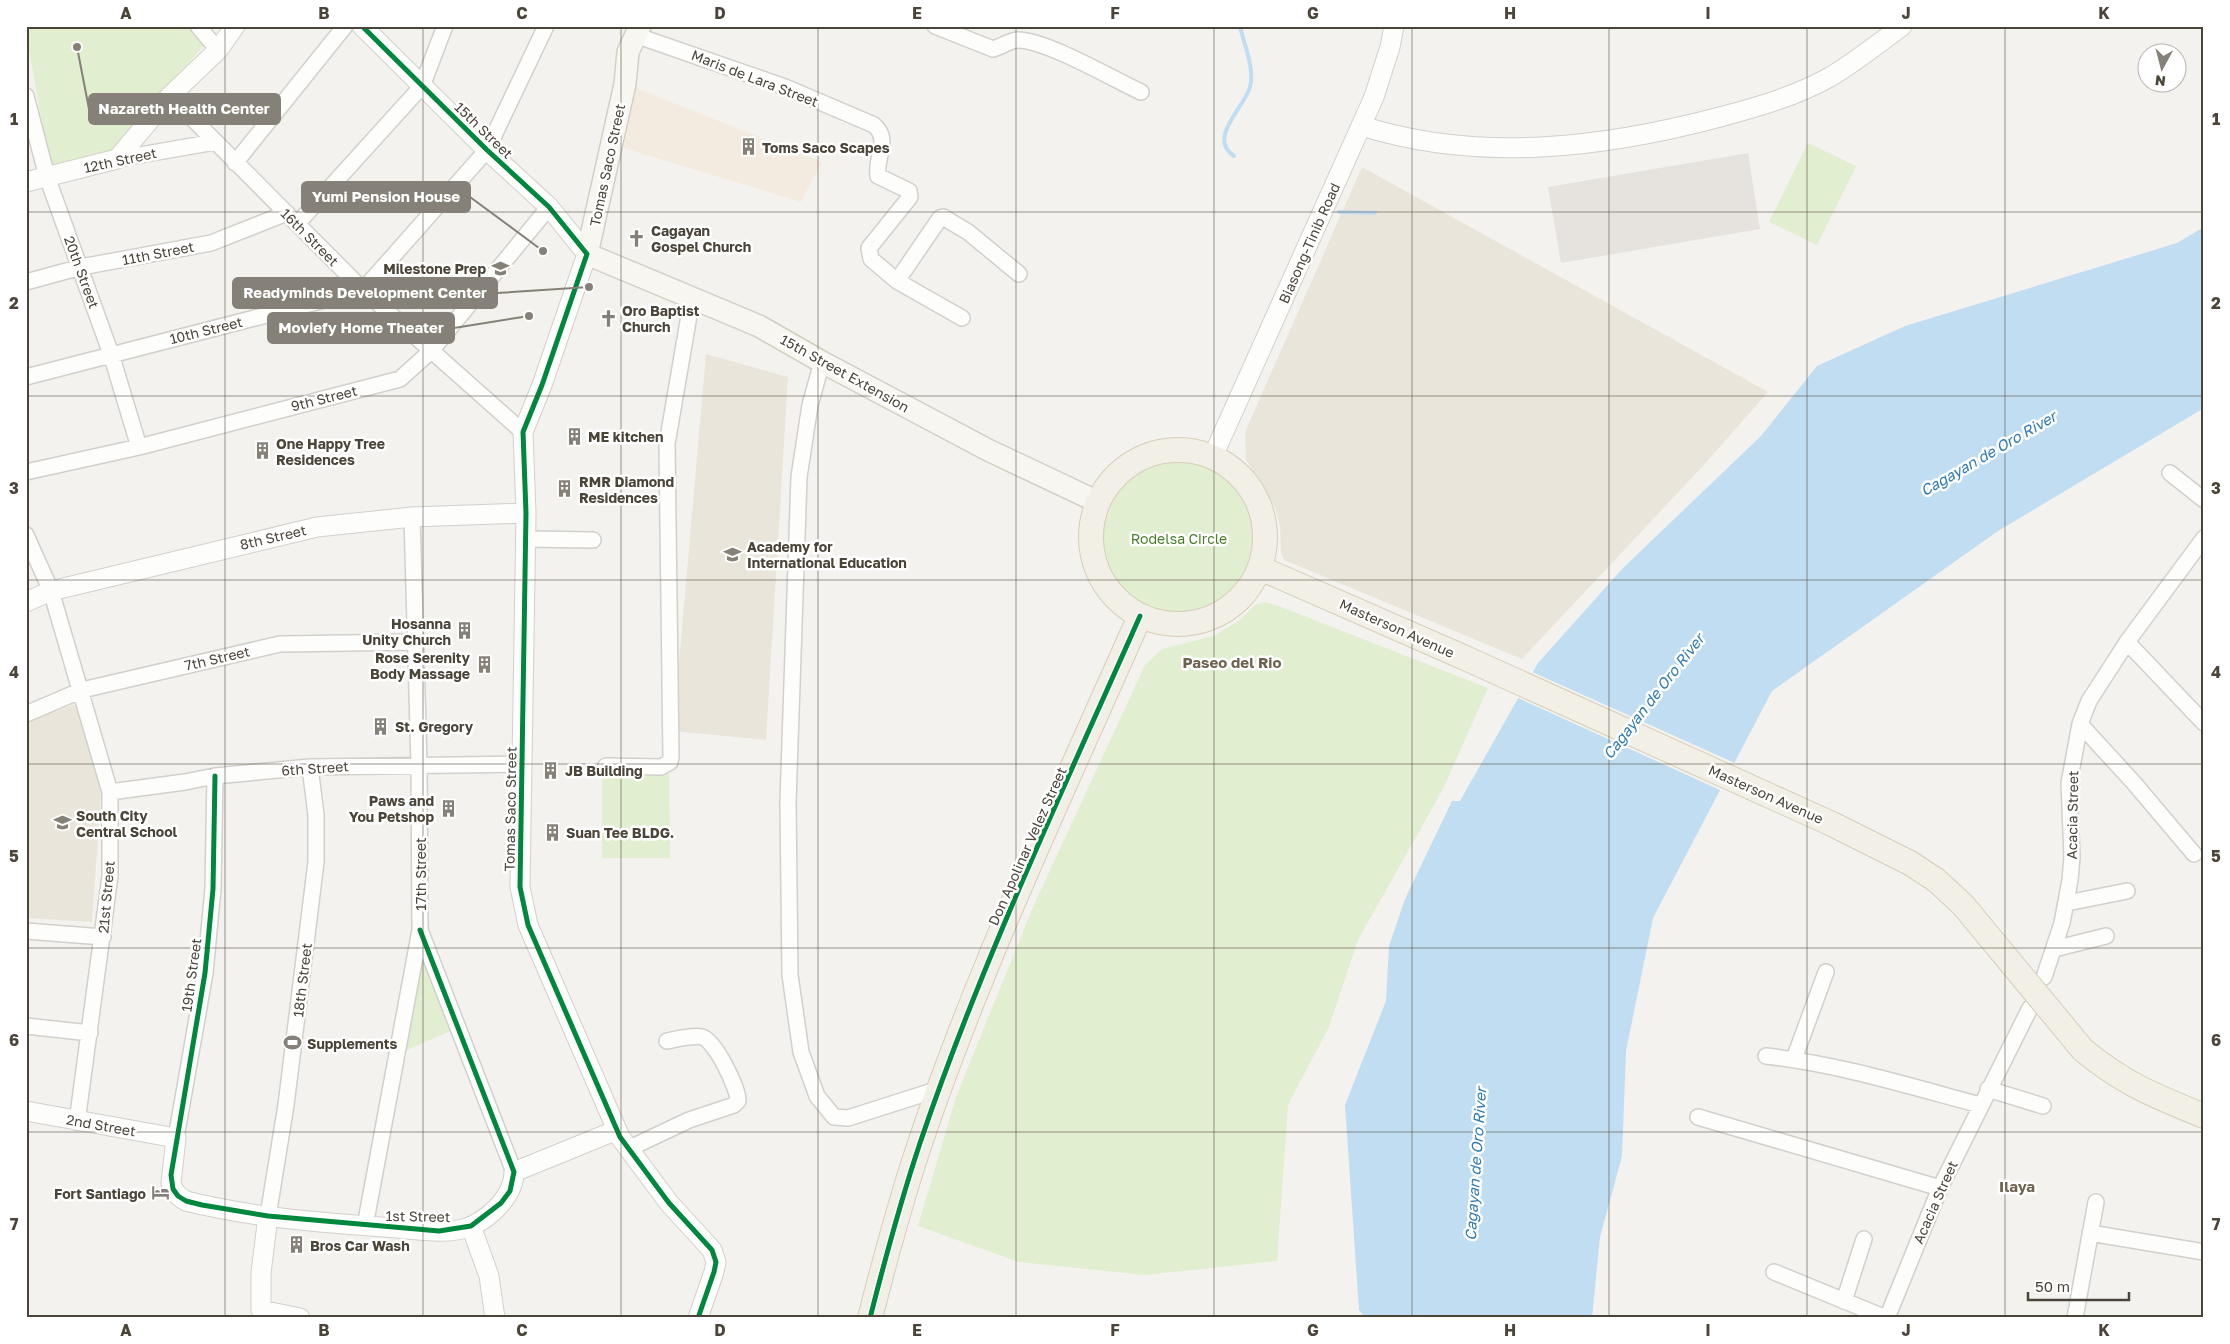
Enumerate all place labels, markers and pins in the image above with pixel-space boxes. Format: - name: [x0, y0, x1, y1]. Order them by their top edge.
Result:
- callout: Nazareth Health Center: [89, 94, 280, 124]
- building icon: Toms Saco Scapes: [738, 137, 758, 157]
- place label: Toms Saco Scapes: [762, 139, 890, 156]
- callout: Yumi Pension House: [302, 182, 470, 212]
- place label: Cagayan Gospel Church: [651, 222, 751, 255]
- church icon: Cagayan Gospel Church: [627, 228, 647, 248]
- school or university icon: Milestone Prep: [490, 258, 510, 278]
- place label: Milestone Prep: [383, 260, 486, 277]
- callout: Readyminds Development Center: [233, 278, 497, 308]
- place label: Oro Baptist Church: [622, 302, 700, 335]
- church icon: Oro Baptist Church: [598, 308, 618, 328]
- callout: Moviefy Home Theater: [268, 313, 454, 343]
- building icon: ME kitchen: [564, 426, 584, 446]
- place label: ME kitchen: [588, 428, 664, 445]
- place label: One Happy Tree Residences: [276, 435, 385, 468]
- building icon: One Happy Tree Residences: [252, 441, 272, 461]
- place label: RMR Diamond Residences: [579, 473, 674, 506]
- building icon: RMR Diamond Residences: [555, 479, 575, 499]
- place label: Academy for International Education: [747, 538, 907, 571]
- school or university icon: Academy for International Education: [723, 544, 743, 564]
- place label: Hosanna Unity Church: [362, 615, 451, 648]
- building icon: Hosanna Unity Church: [455, 621, 475, 641]
- place label: Rose Serenity Body Massage: [370, 649, 471, 682]
- building icon: Rose Serenity Body Massage: [474, 655, 494, 675]
- building icon: St. Gregory: [371, 716, 391, 736]
- place label: St. Gregory: [395, 718, 474, 735]
- building icon: JB Building: [541, 760, 561, 780]
- place label: JB Building: [565, 762, 643, 779]
- place label: Paws and You Petshop: [349, 792, 434, 825]
- building icon: Paws and You Petshop: [438, 798, 458, 818]
- place label: South City Central School: [76, 807, 178, 840]
- school or university icon: South City Central School: [52, 813, 72, 833]
- building icon: Suan Tee BLDG.: [542, 822, 562, 842]
- place label: Suan Tee BLDG.: [566, 824, 674, 841]
- sports icon: Supplements: [283, 1033, 303, 1053]
- place label: Supplements: [307, 1035, 397, 1052]
- hotel icon: Fort Santiago: [150, 1183, 170, 1203]
- place label: Fort Santiago: [54, 1185, 146, 1202]
- building icon: Bros Car Wash: [286, 1235, 306, 1255]
- place label: Bros Car Wash: [310, 1237, 410, 1254]

